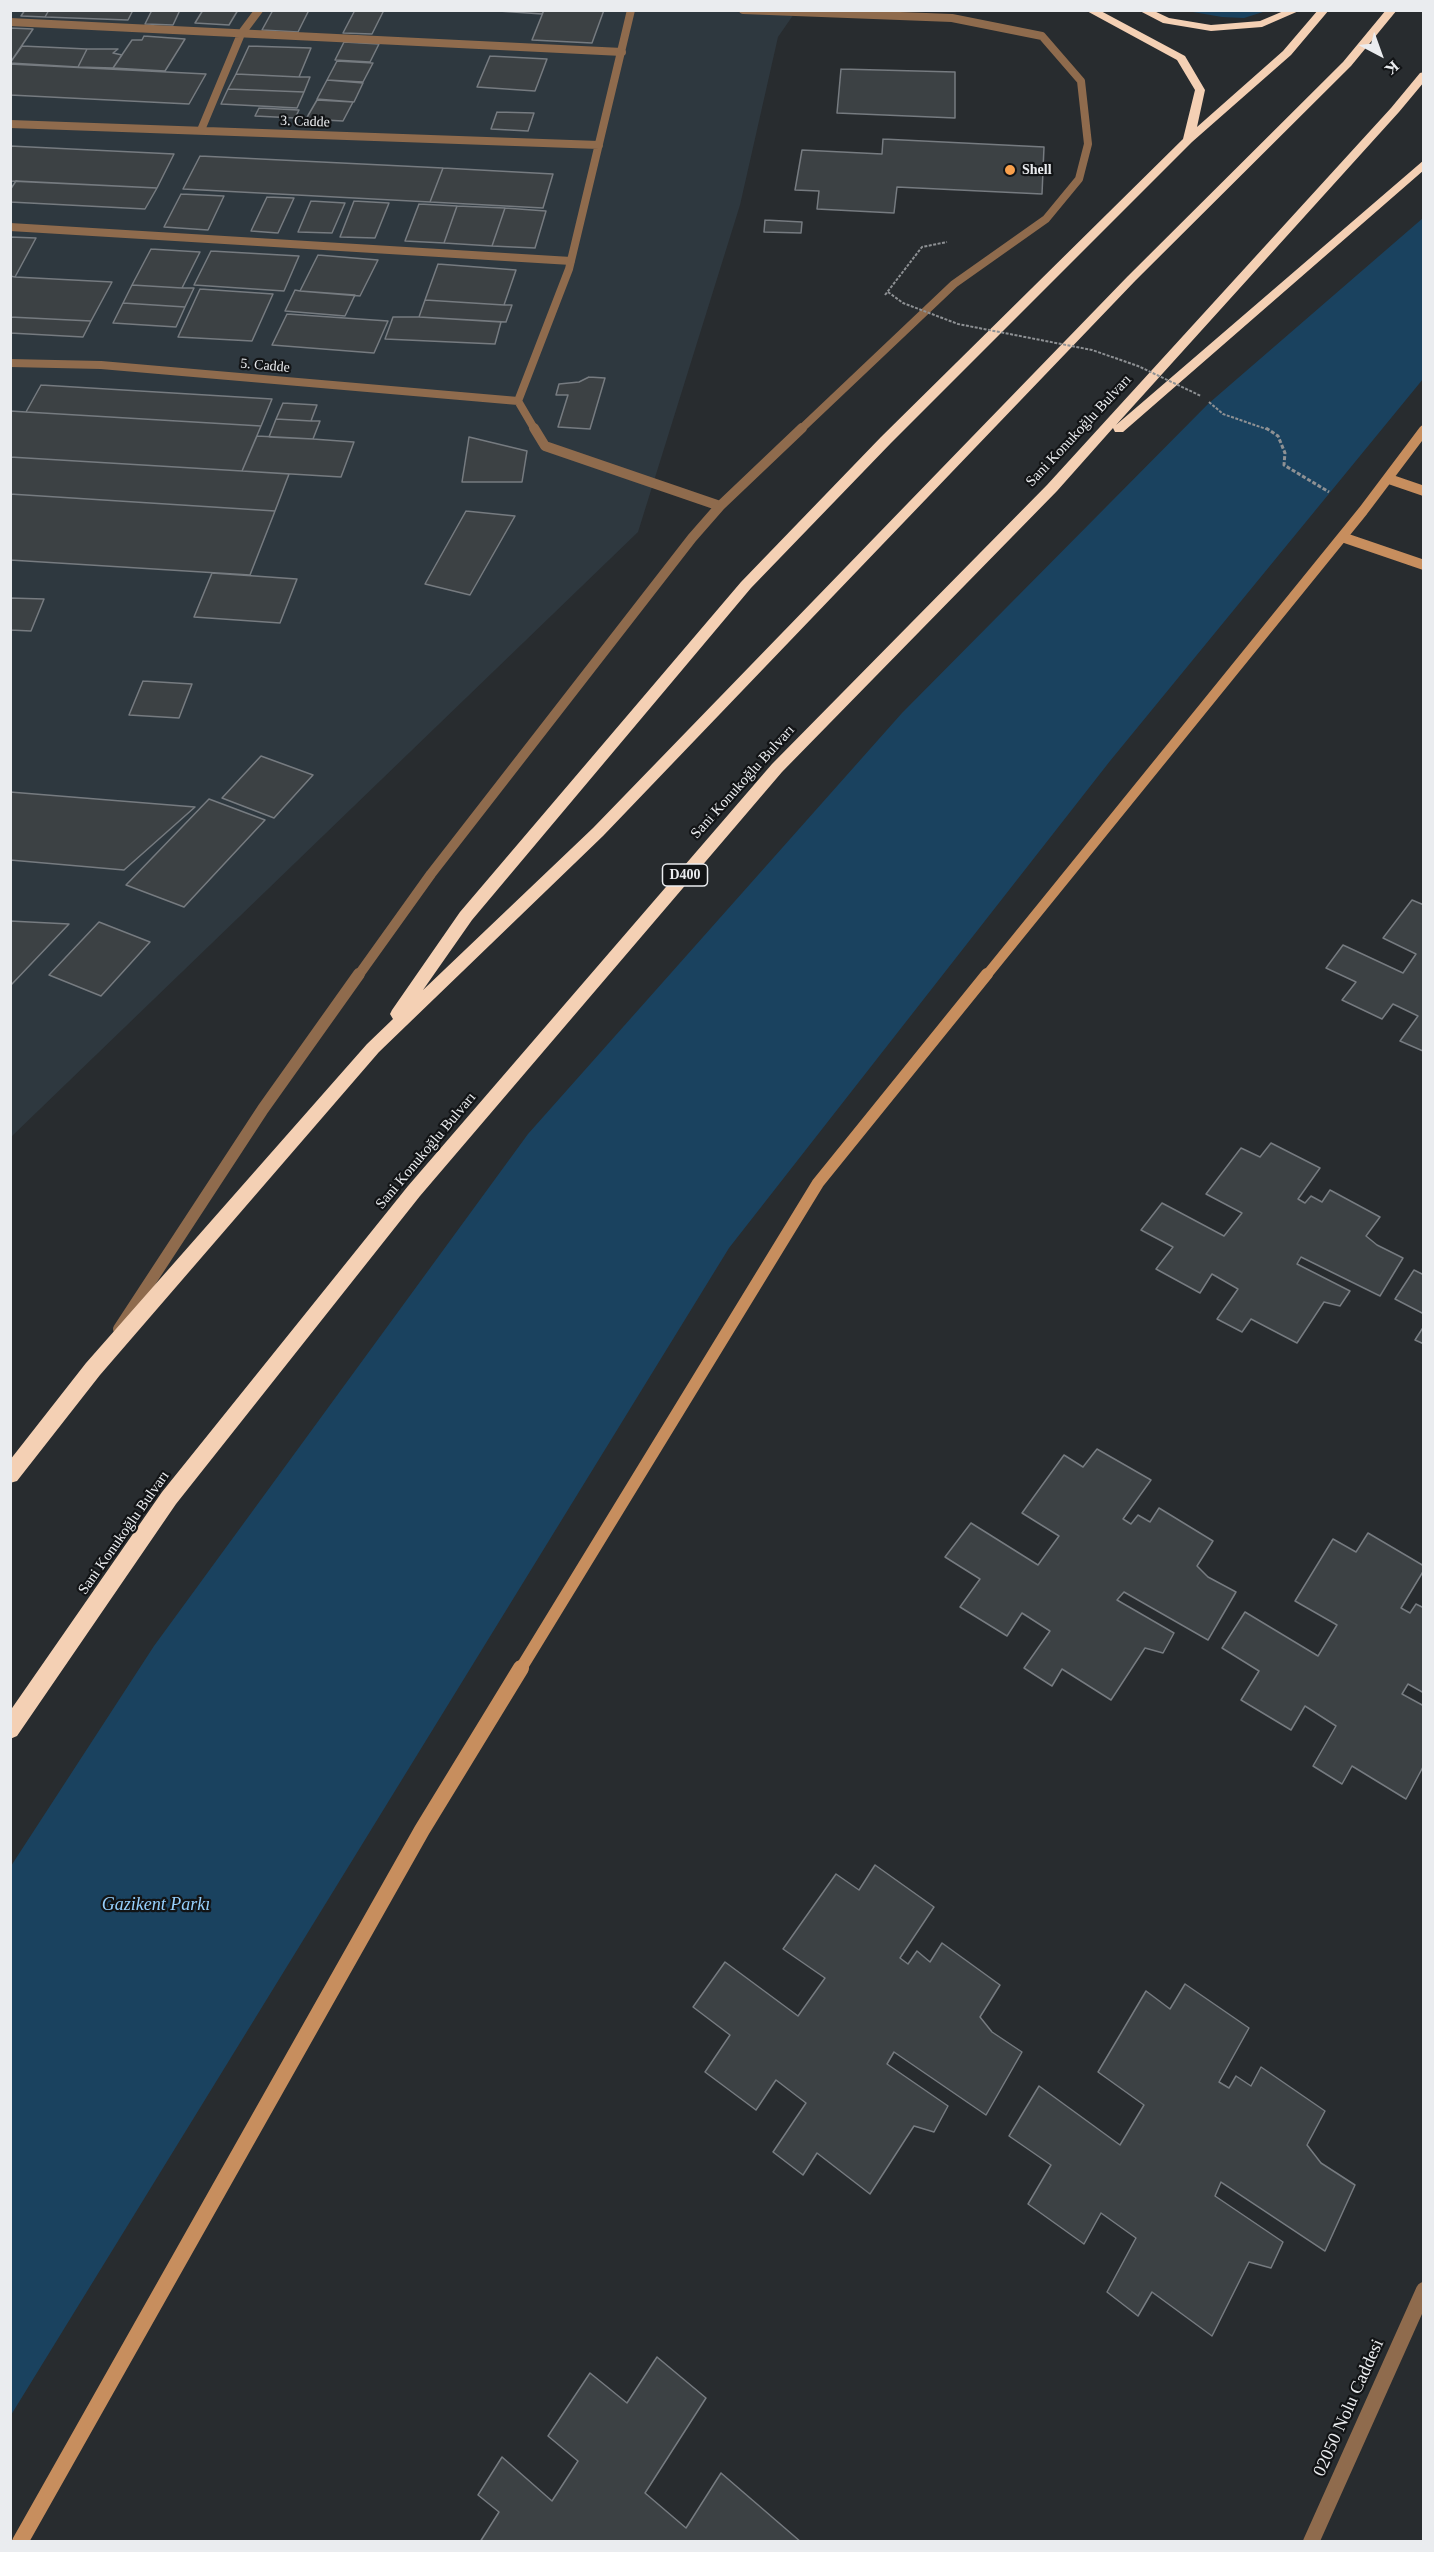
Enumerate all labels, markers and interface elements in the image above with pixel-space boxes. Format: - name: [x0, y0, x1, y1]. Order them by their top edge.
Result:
- north arrow: [1350, 24, 1410, 84]
- text: K: [1382, 57, 1402, 78]
- street label: 3. Cadde: [280, 113, 330, 131]
- place label: Shell: [1022, 162, 1052, 178]
- marker: Shell: [1003, 163, 1017, 177]
- street label: 5. Cadde: [239, 355, 291, 377]
- street label: Sani Konukoğlu Bulvarı: [1022, 371, 1136, 491]
- street label: Sani Konukoğlu Bulvarı: [687, 721, 799, 843]
- road number: D400: [662, 864, 708, 886]
- street label: Sani Konukoğlu Bulvarı: [372, 1089, 480, 1213]
- street label: Sani Konukoğlu Bulvarı: [75, 1468, 173, 1598]
- park label: Gazikent Parkı: [102, 1894, 210, 1916]
- street label: 02050 Nolu Caddesi: [1309, 2336, 1389, 2480]

